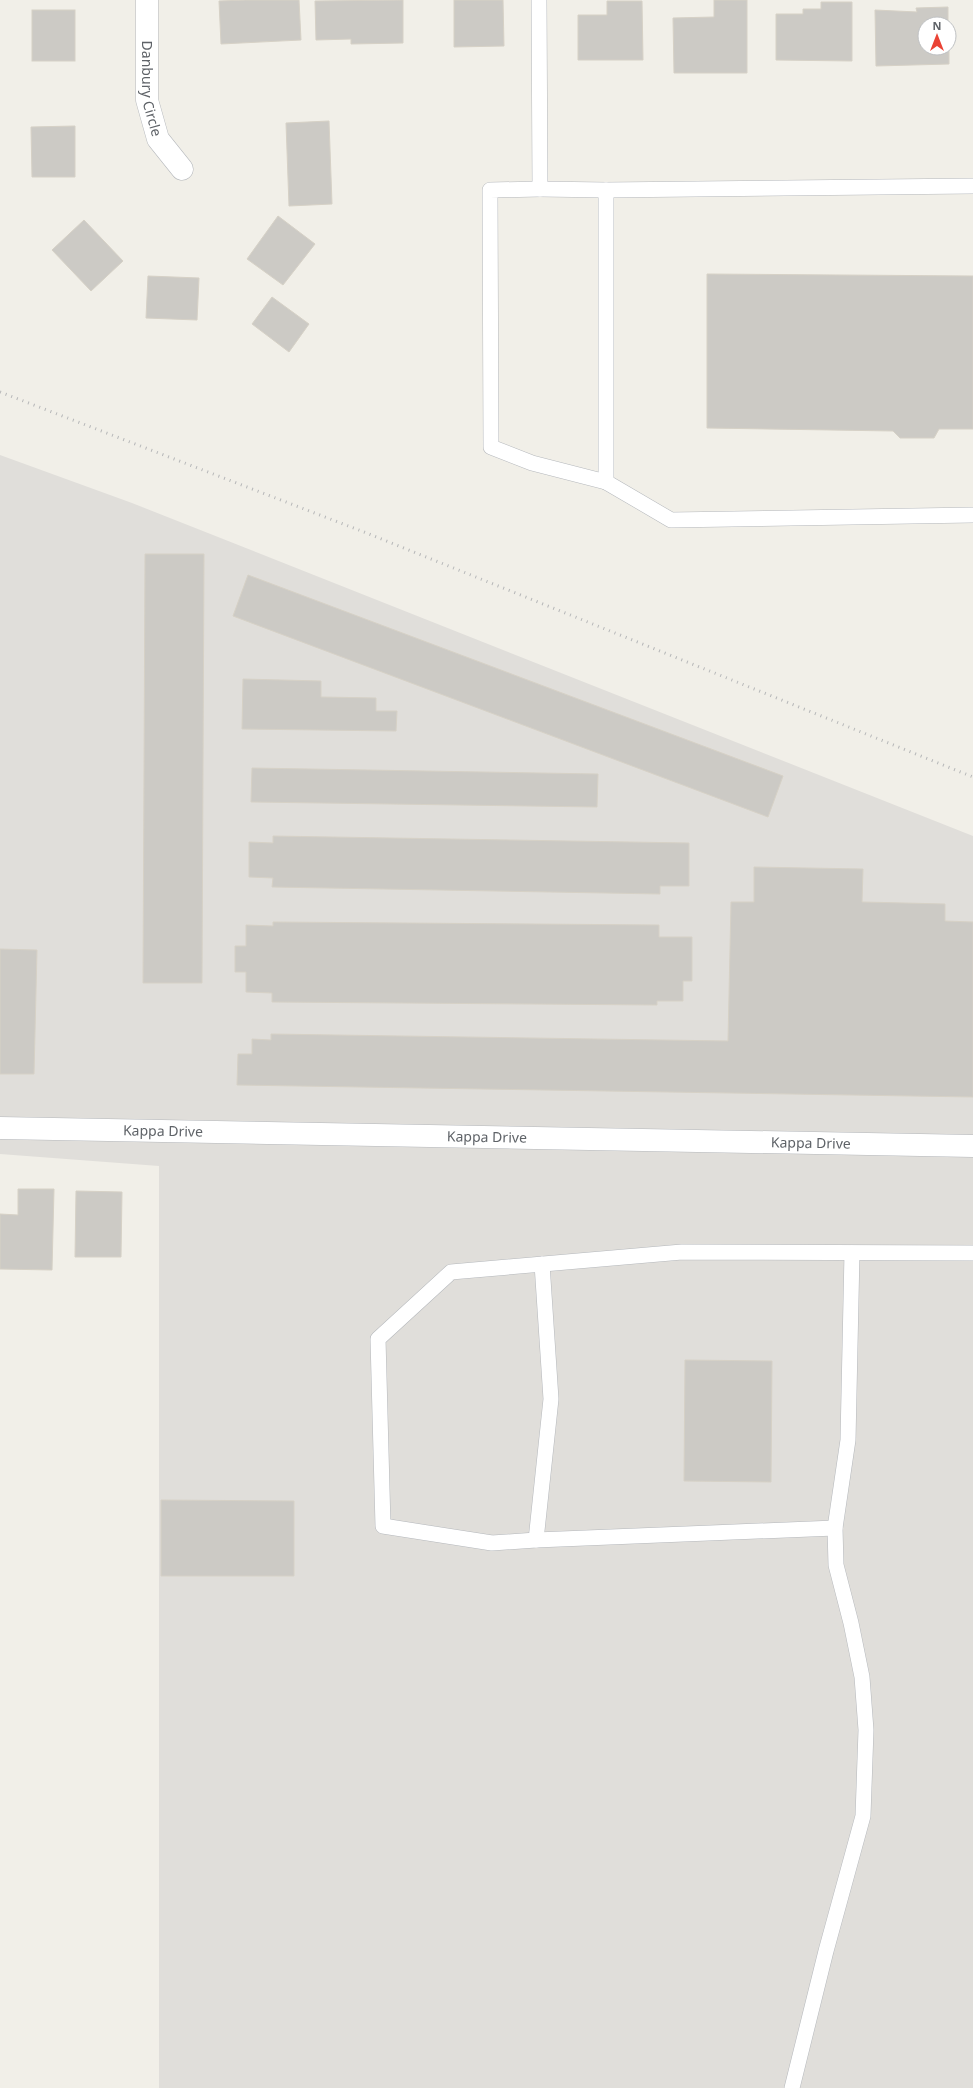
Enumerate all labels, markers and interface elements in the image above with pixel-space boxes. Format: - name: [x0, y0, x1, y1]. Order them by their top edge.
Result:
- north arrow: [917, 16, 957, 56]
- text: N: [933, 18, 941, 33]
- street label: Danbury Circle: [138, 41, 167, 139]
- street label: Kappa Drive: [123, 1120, 203, 1141]
- street label: Kappa Drive: [447, 1126, 527, 1147]
- street label: Kappa Drive: [771, 1132, 851, 1153]

